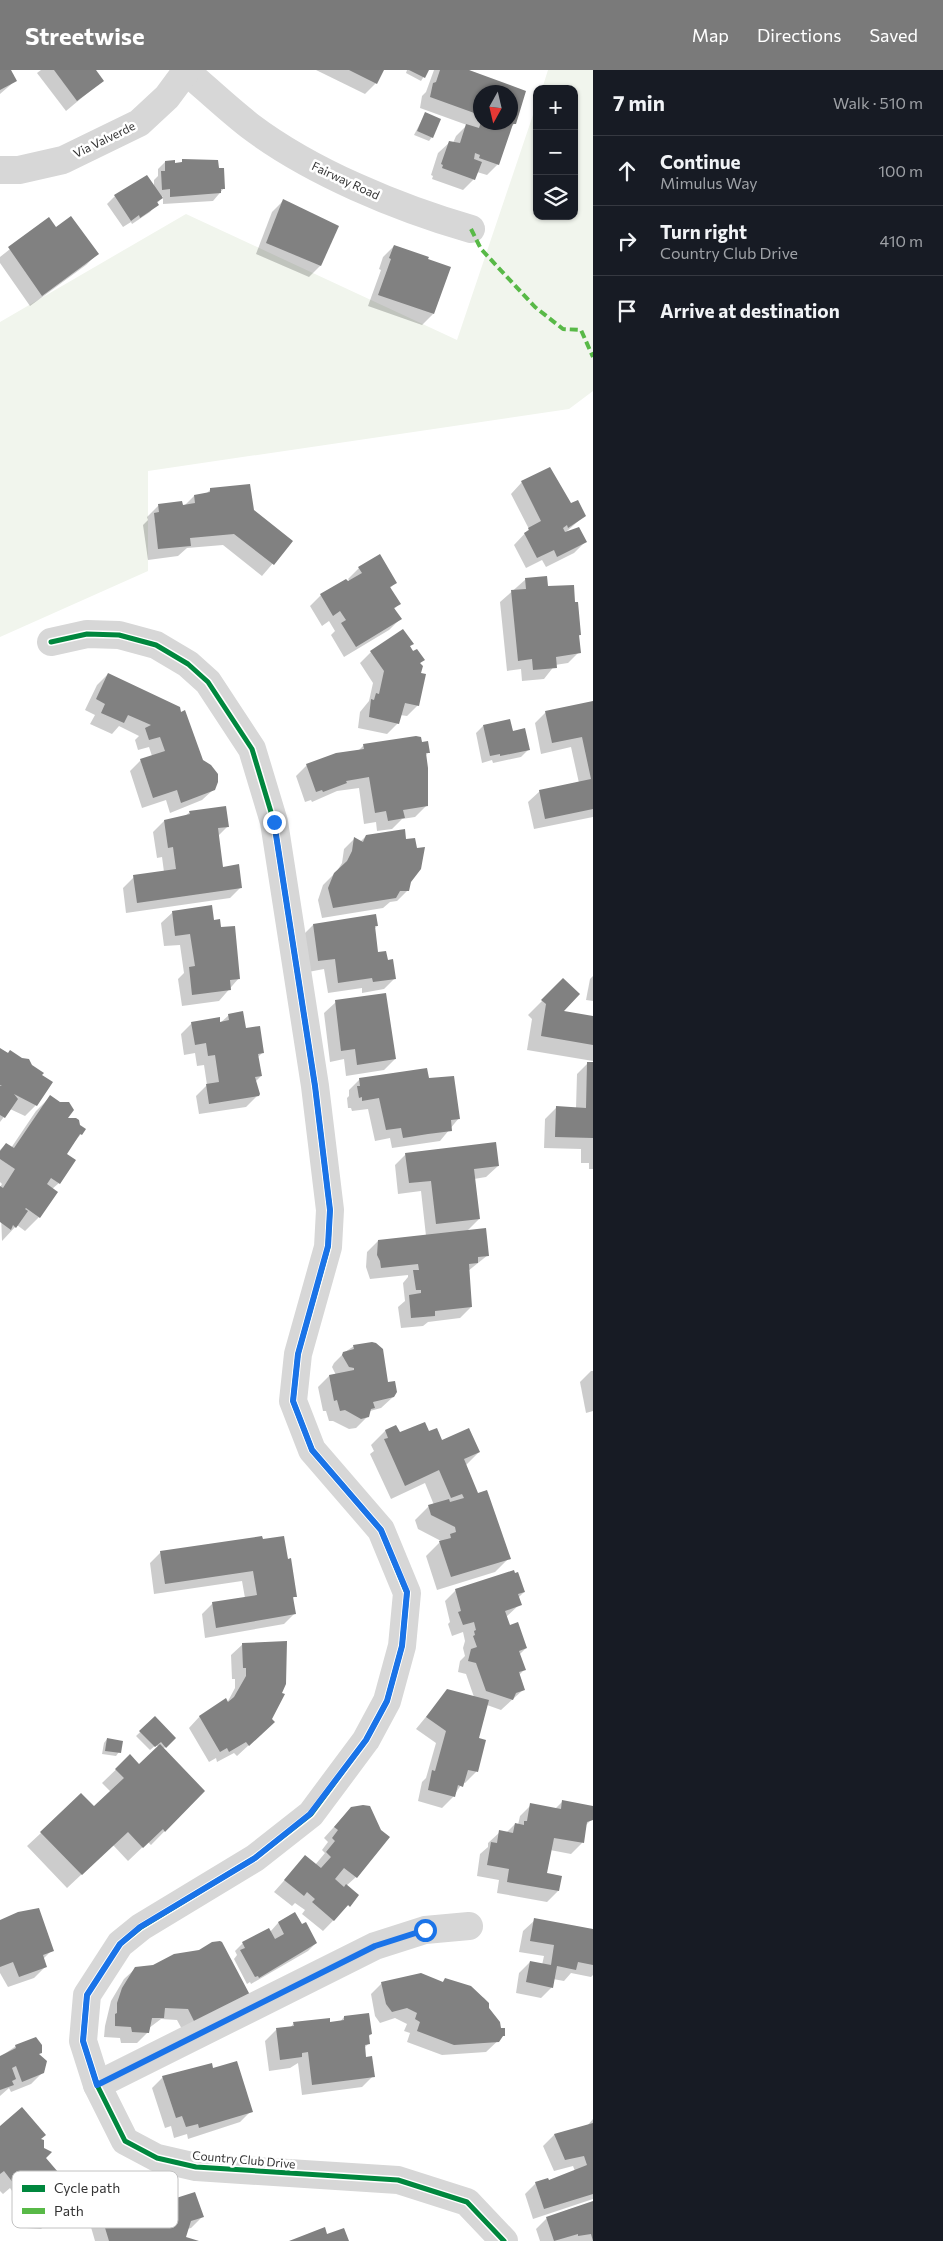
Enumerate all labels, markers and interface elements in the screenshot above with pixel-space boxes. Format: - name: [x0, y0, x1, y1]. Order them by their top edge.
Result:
- text: Streetwise: [25, 21, 145, 50]
- text: Map: [692, 24, 729, 46]
- text: Directions: [757, 24, 841, 46]
- text: Saved: [869, 24, 918, 46]
- north arrow: [473, 85, 518, 130]
- map controls: [533, 85, 578, 220]
- button: +: [533, 85, 578, 130]
- text: 7 min: [613, 90, 665, 115]
- text: Walk · 510 m: [833, 93, 923, 112]
- street label: Via Valverde: [71, 118, 137, 160]
- button: −: [533, 130, 578, 175]
- text: Continue: [660, 150, 740, 173]
- icon: ahead: [613, 157, 641, 185]
- street label: Fairway Road: [310, 158, 382, 202]
- text: 100 m: [878, 161, 923, 180]
- text: Mimulus Way: [660, 173, 758, 192]
- button: layers: [533, 175, 578, 220]
- text: Turn right: [660, 220, 747, 243]
- icon: right: [613, 227, 641, 255]
- text: 410 m: [880, 231, 923, 250]
- text: Country Club Drive: [660, 243, 798, 262]
- icon: arrive: [613, 297, 641, 325]
- text: Arrive at destination: [660, 299, 840, 322]
- route end: [263, 811, 286, 834]
- route start: [414, 1919, 437, 1942]
- street label: Country Club Drive: [192, 2148, 296, 2170]
- legend: [12, 2171, 178, 2228]
- text: Cycle path: [54, 2179, 120, 2196]
- text: Path: [54, 2202, 84, 2219]

